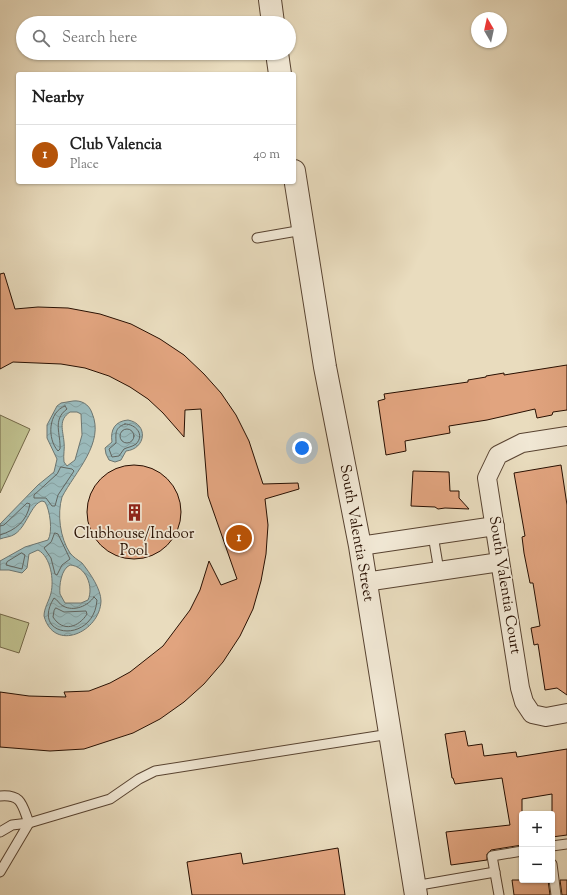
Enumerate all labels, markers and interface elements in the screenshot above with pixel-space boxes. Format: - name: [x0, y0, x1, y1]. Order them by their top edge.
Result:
- north arrow: [471, 12, 507, 48]
- search box: [16, 16, 296, 60]
- icon: search: [30, 27, 52, 49]
- text: Search here: [62, 28, 137, 49]
- text: Nearby: [32, 86, 84, 110]
- text: Club Valencia: [70, 135, 162, 156]
- text: 1: [43, 146, 47, 164]
- text: 40 m: [253, 146, 280, 164]
- text: Place: [70, 156, 99, 174]
- your location: [292, 438, 312, 458]
- street label: South Valentia Street: [334, 463, 378, 603]
- building icon: Clubhouse/Indoor Pool: [124, 503, 144, 523]
- street label: South Valentia Court: [483, 514, 525, 656]
- pin: 1: [226, 523, 252, 553]
- place label: Clubhouse/Indoor Pool: [74, 524, 195, 562]
- map controls: [519, 811, 555, 883]
- button: +: [519, 811, 555, 847]
- button: −: [519, 847, 555, 883]

